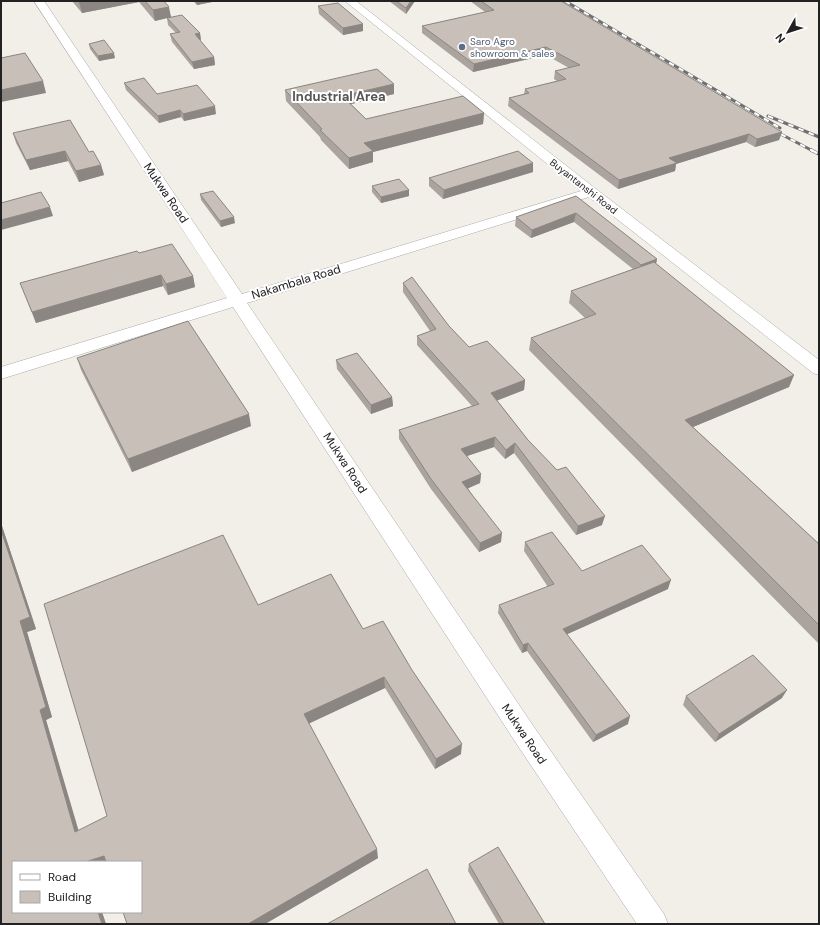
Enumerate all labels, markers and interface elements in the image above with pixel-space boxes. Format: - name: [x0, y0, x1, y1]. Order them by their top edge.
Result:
- north arrow: [768, 12, 808, 52]
- text: N: [772, 31, 788, 46]
- place label: Saro Agro showroom & sales: [470, 35, 554, 60]
- marker: Saro Agro showroom & sales: [457, 42, 467, 52]
- district label: Industrial Area: [292, 88, 386, 105]
- street label: Buyantanshi Road: [547, 156, 620, 217]
- street label: Mukwa Road: [140, 160, 192, 226]
- street label: Nakambala Road: [249, 261, 343, 303]
- street label: Mukwa Road: [319, 429, 371, 497]
- street label: Mukwa Road: [498, 701, 550, 767]
- legend: [12, 861, 142, 913]
- text: Road: [48, 869, 76, 885]
- text: Building: [48, 889, 92, 905]

